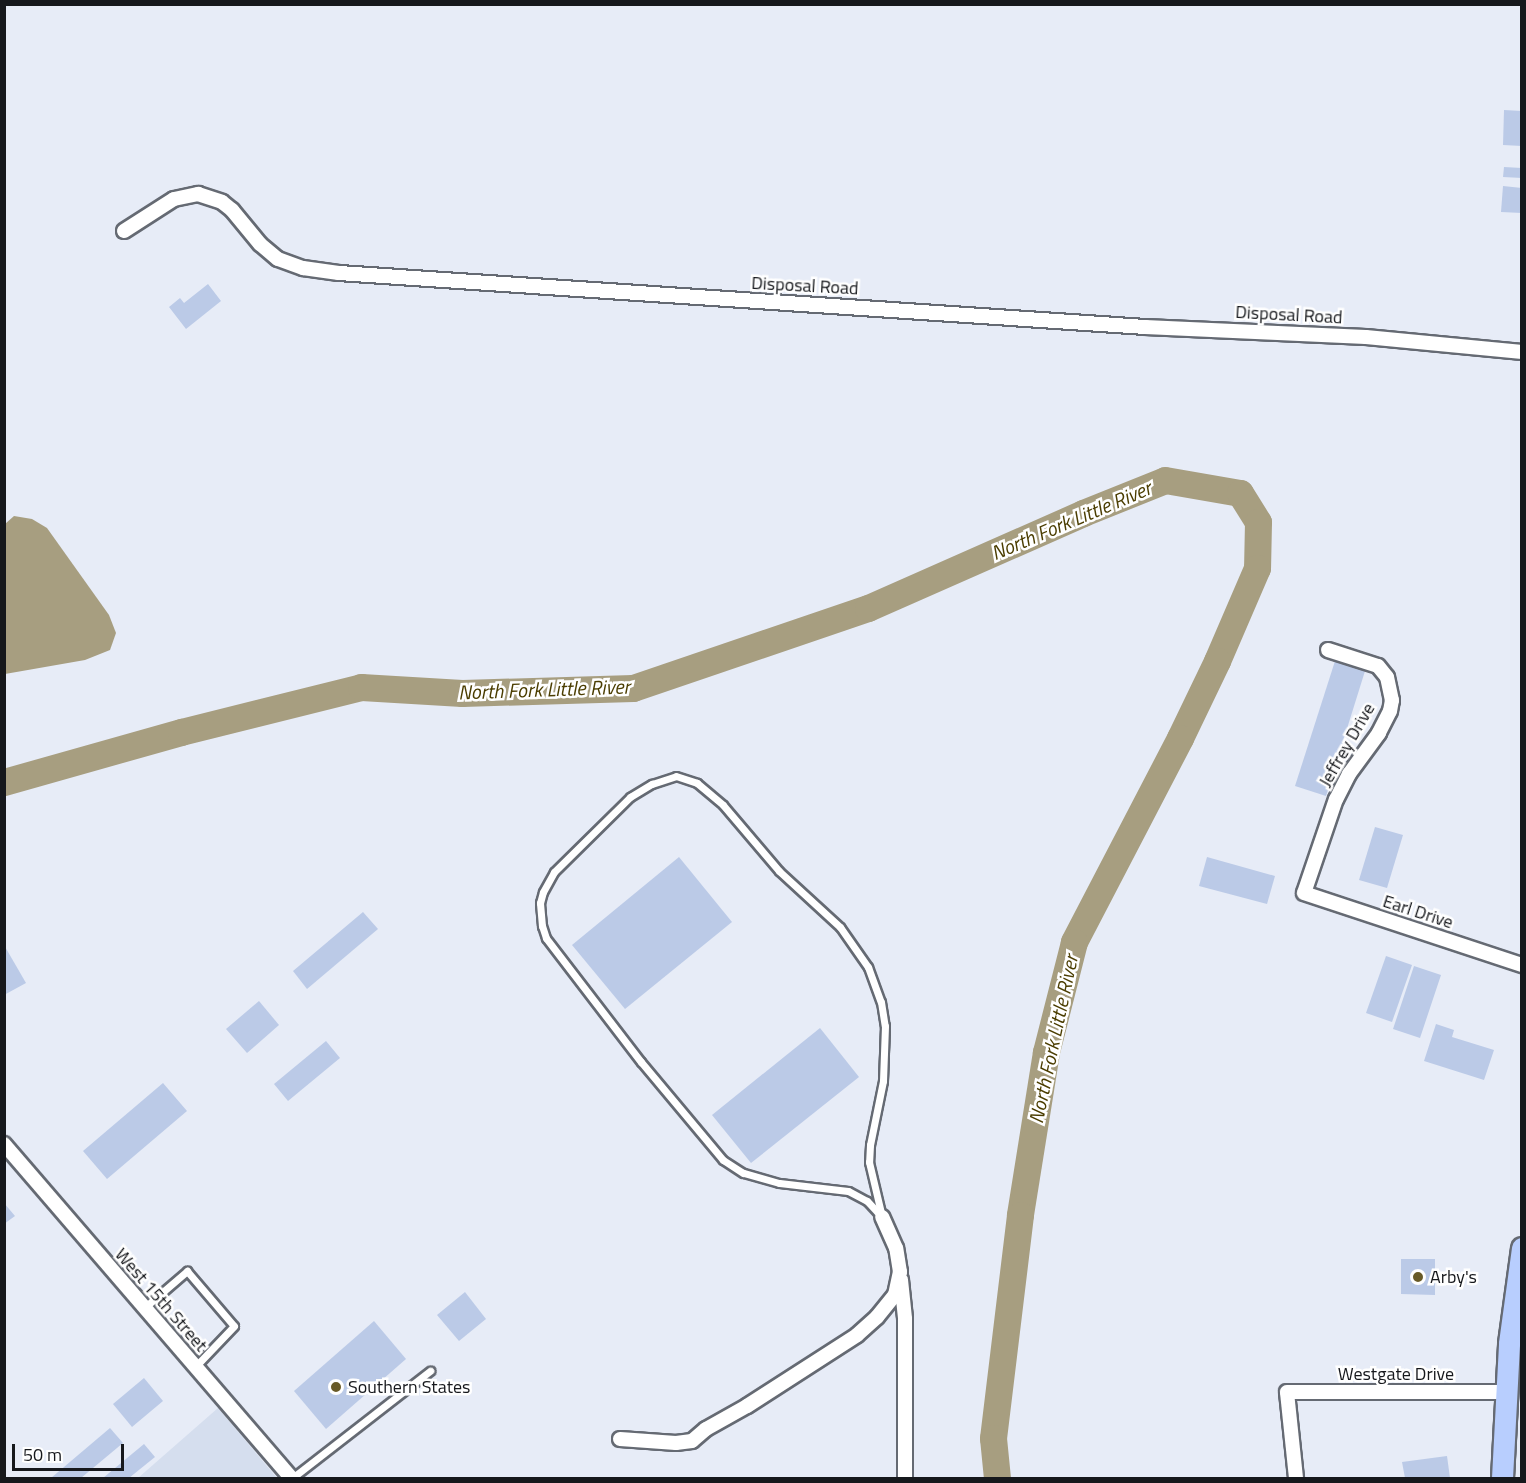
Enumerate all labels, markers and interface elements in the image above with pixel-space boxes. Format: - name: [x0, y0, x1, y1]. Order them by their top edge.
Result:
- street label: Disposal Road: [751, 272, 859, 300]
- street label: Disposal Road: [1235, 301, 1343, 329]
- water label: North Fork Little River: [987, 475, 1155, 565]
- water label: North Fork Little River: [458, 674, 630, 704]
- street label: Jeffrey Drive: [1314, 699, 1380, 791]
- street label: Earl Drive: [1380, 890, 1456, 934]
- water label: North Fork Little River: [1023, 953, 1083, 1125]
- street label: West 15th Street: [110, 1244, 212, 1356]
- place label: Arby's: [1430, 1266, 1477, 1288]
- marker: Arby's: [1411, 1270, 1425, 1284]
- street label: Westgate Drive: [1338, 1363, 1454, 1385]
- place label: Southern States: [348, 1376, 470, 1398]
- marker: Southern States: [329, 1380, 343, 1394]
- scale bar: [15, 1432, 128, 1470]
- text: 50 m: [23, 1441, 62, 1468]

